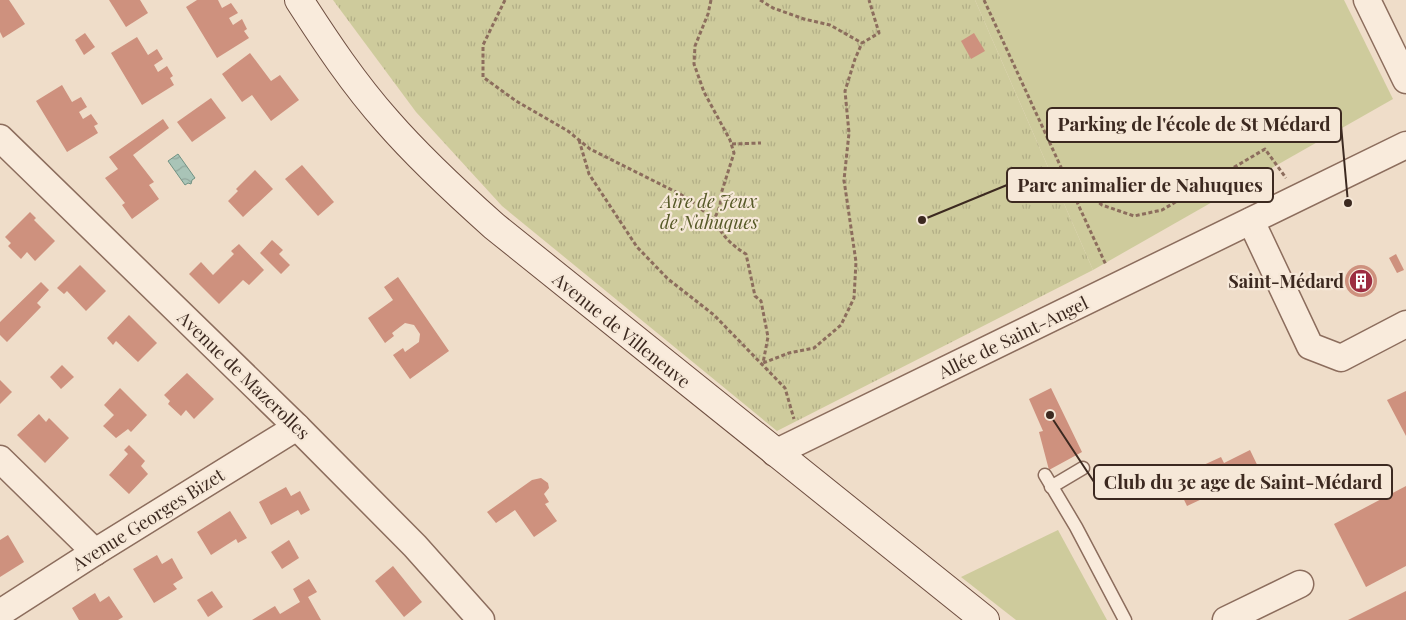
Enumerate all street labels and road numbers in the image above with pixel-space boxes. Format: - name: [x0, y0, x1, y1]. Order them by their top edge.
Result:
- street label: Avenue de Villeneuve: [547, 266, 696, 393]
- street label: Allée de Saint-Angel: [933, 290, 1092, 384]
- street label: Avenue de Mazerolles: [172, 305, 315, 444]
- street label: Avenue Georges Bizet: [67, 462, 229, 576]

